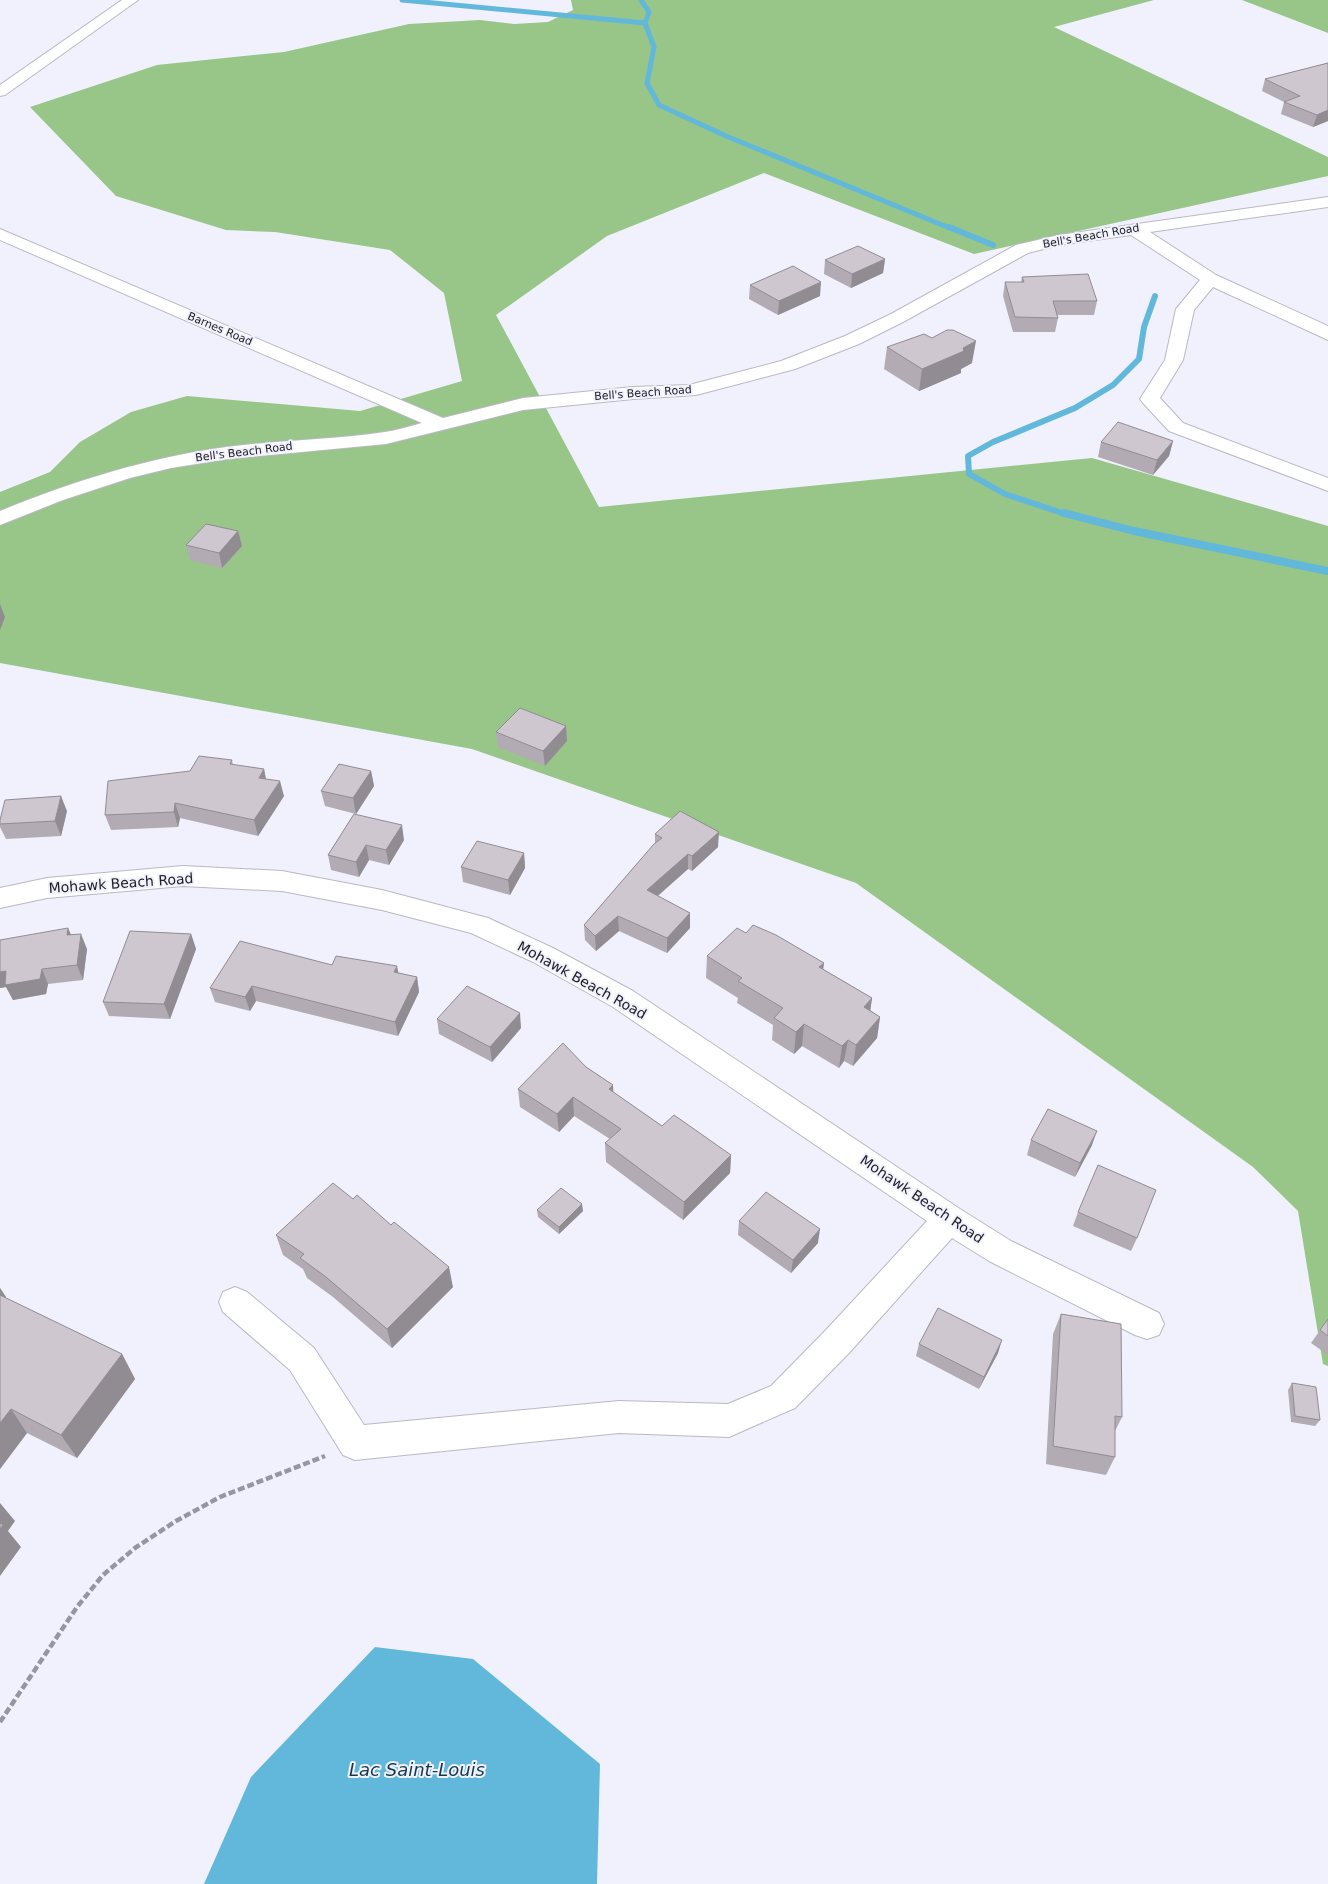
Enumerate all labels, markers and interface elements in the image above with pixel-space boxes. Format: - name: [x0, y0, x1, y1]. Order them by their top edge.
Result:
- street label: Bell's Beach Road: [1042, 221, 1140, 251]
- street label: Barnes Road: [186, 309, 254, 349]
- street label: Bell's Beach Road: [594, 383, 692, 403]
- street label: Bell's Beach Road: [195, 440, 293, 464]
- street label: Mohawk Beach Road: [48, 870, 194, 896]
- street label: Mohawk Beach Road: [515, 938, 649, 1022]
- street label: Mohawk Beach Road: [857, 1152, 987, 1246]
- water label: Lac Saint-Louis: [349, 1759, 485, 1780]

